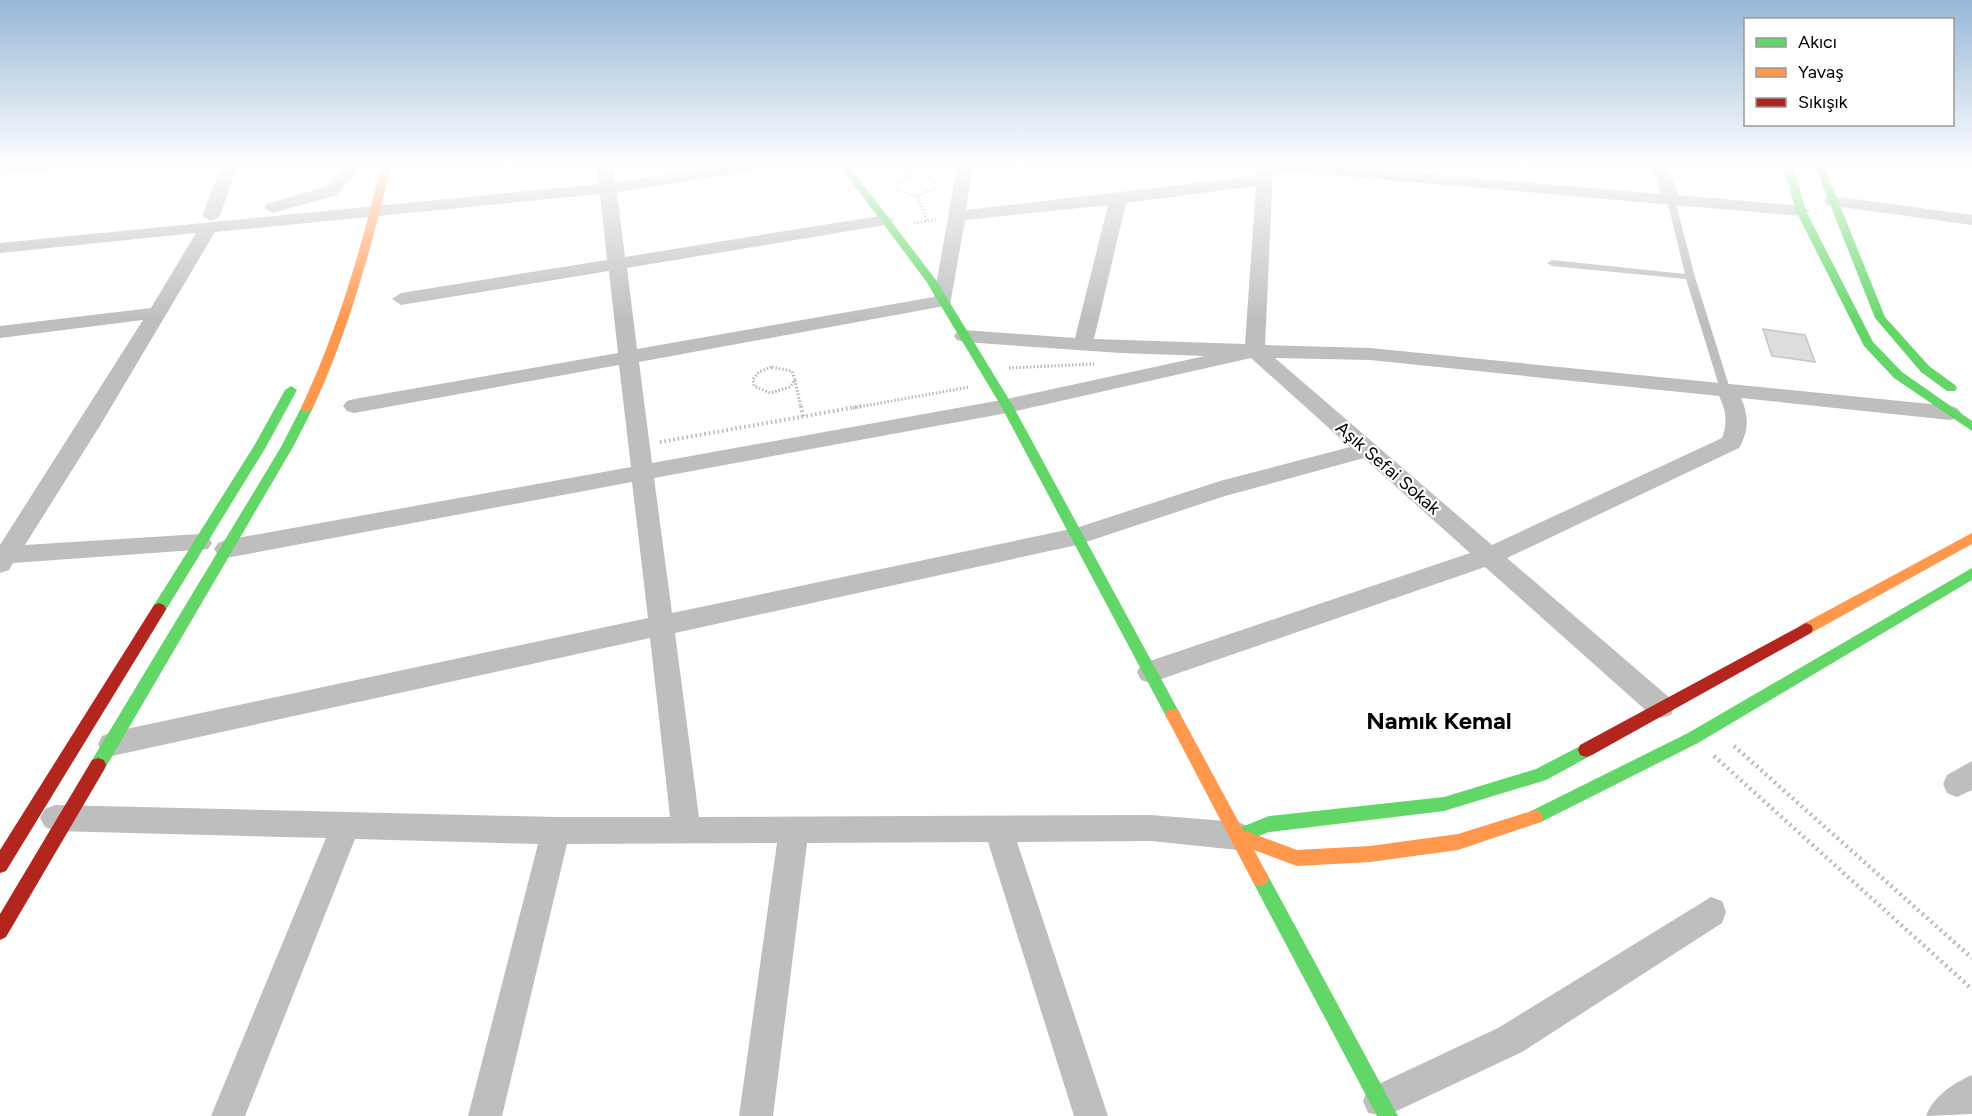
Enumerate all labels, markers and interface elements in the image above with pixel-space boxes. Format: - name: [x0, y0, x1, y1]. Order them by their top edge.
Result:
- legend: [1744, 18, 1954, 126]
- text: Akıcı: [1798, 31, 1837, 53]
- text: Yavaş: [1798, 61, 1844, 83]
- text: Sıkışık: [1798, 91, 1848, 113]
- street label: Aşık Sefai Sokak: [1331, 417, 1445, 520]
- district label: Namık Kemal: [1366, 706, 1512, 735]

